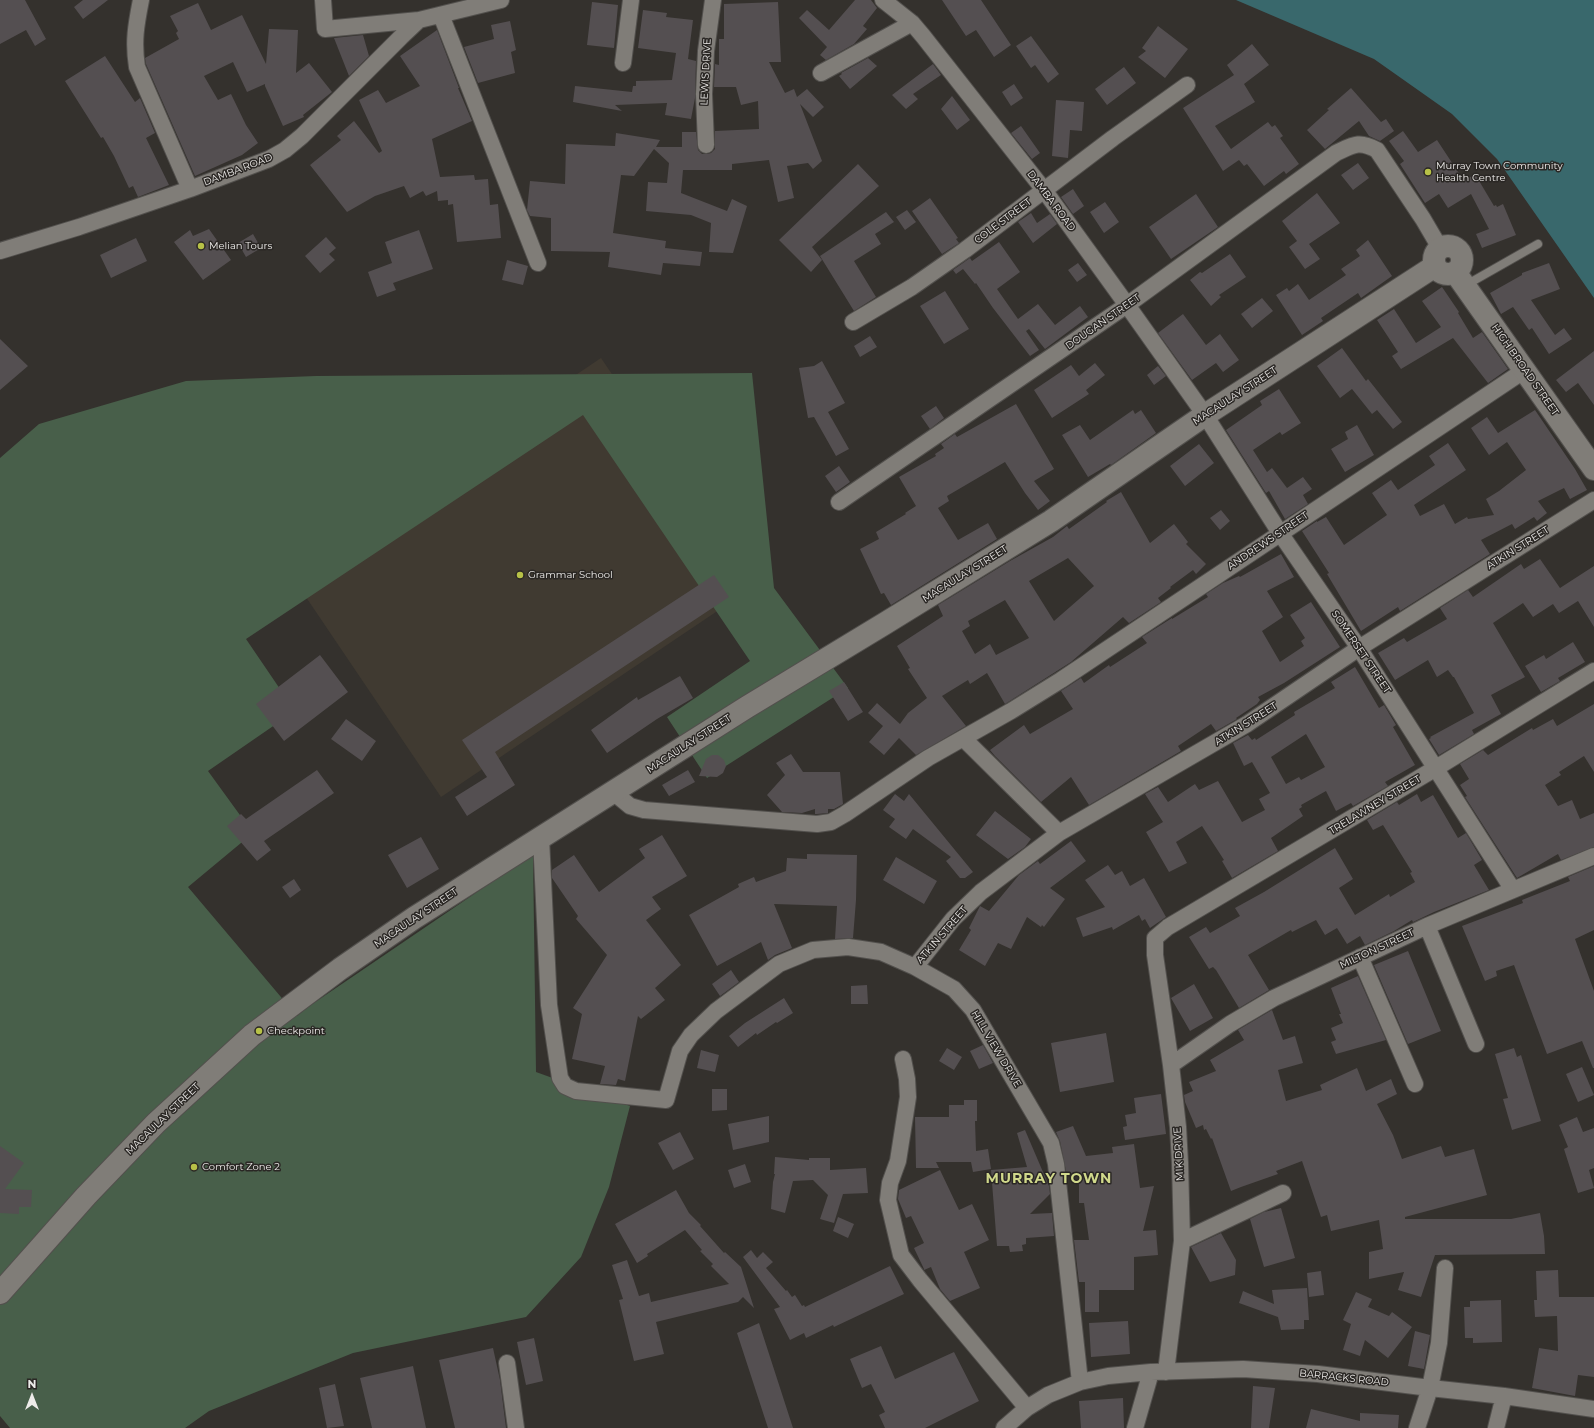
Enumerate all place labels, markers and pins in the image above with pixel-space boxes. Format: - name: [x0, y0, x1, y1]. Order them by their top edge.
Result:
- place label: Murray Town Community Health Centre: [1436, 160, 1563, 184]
- marker: Murray Town Community Health Centre: [1423, 167, 1433, 177]
- place label: Melian Tours: [209, 240, 272, 252]
- marker: Melian Tours: [196, 241, 206, 251]
- place label: Grammar School: [528, 569, 613, 581]
- marker: Grammar School: [515, 570, 525, 580]
- place label: Checkpoint: [267, 1025, 325, 1037]
- marker: Checkpoint: [254, 1026, 264, 1036]
- place label: Comfort Zone 2: [202, 1161, 280, 1173]
- marker: Comfort Zone 2: [189, 1162, 199, 1172]

